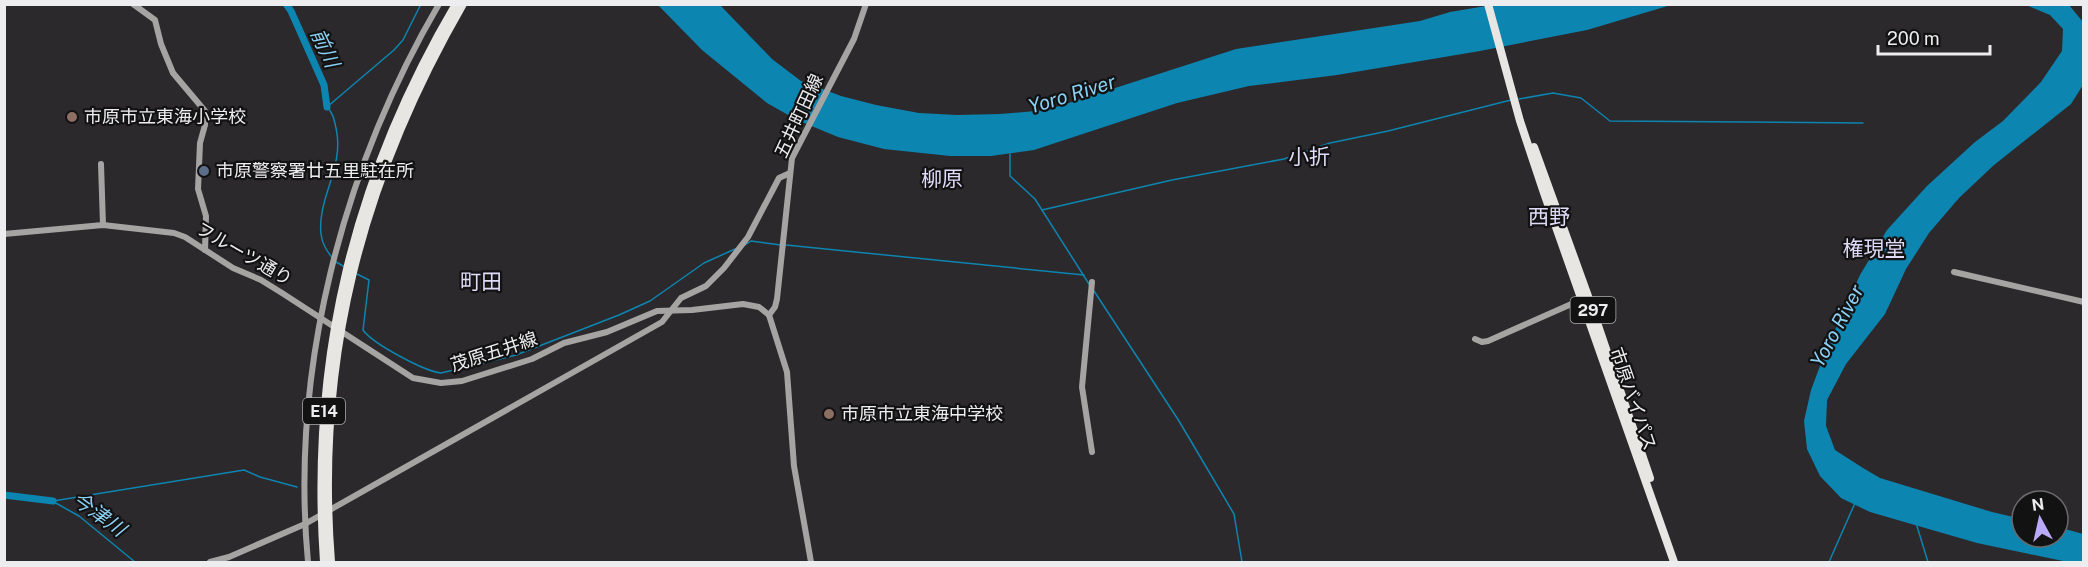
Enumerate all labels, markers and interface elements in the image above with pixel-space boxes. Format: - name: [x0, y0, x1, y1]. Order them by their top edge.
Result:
- scale bar: [1878, 18, 1990, 56]
- water label: 前川: [306, 25, 345, 73]
- text: 200 m: [1887, 28, 1940, 49]
- water label: Yoro River: [1026, 69, 1119, 119]
- street label: 五井町田線: [770, 71, 827, 161]
- place label: 市原市立東海小学校: [84, 106, 246, 127]
- marker: 市原市立東海小学校: [65, 110, 79, 124]
- district label: 小折: [1288, 144, 1330, 169]
- place label: 市原警察署廿五里駐在所: [216, 160, 414, 181]
- marker: 市原警察署廿五里駐在所: [197, 164, 211, 178]
- district label: 柳原: [921, 166, 963, 191]
- district label: 西野: [1528, 204, 1570, 229]
- street label: フルーツ通り: [192, 218, 296, 290]
- district label: 権現堂: [1843, 236, 1906, 261]
- district label: 町田: [460, 269, 502, 294]
- water label: Yoro River: [1805, 280, 1869, 371]
- road number: 297: [1570, 297, 1616, 323]
- street label: 茂原五井線: [448, 328, 540, 375]
- street label: 市原バイパス: [1606, 345, 1661, 453]
- road number: E14: [303, 398, 345, 424]
- place label: 市原市立東海中学校: [841, 403, 1003, 424]
- marker: 市原市立東海中学校: [822, 407, 836, 421]
- water label: 今津川: [68, 487, 132, 543]
- north arrow: [2010, 489, 2070, 549]
- text: N: [2030, 494, 2046, 515]

